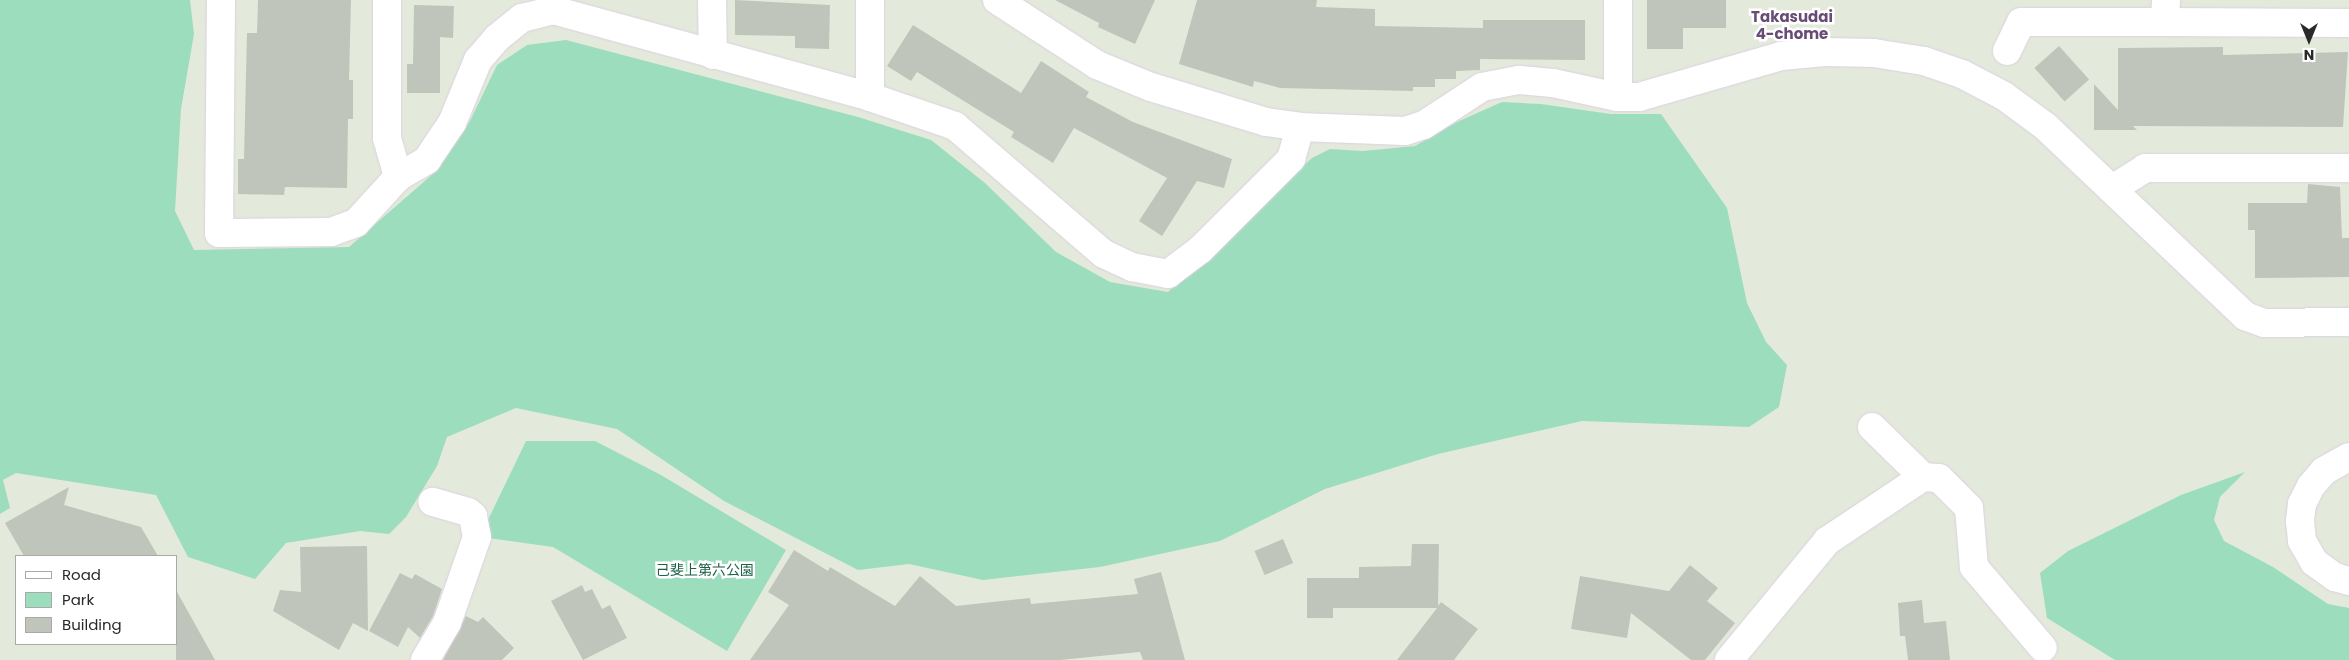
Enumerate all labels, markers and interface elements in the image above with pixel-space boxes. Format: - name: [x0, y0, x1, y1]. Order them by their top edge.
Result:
- district label: Takasudai 4-chome: [1751, 7, 1833, 42]
- north arrow: [2284, 15, 2334, 65]
- text: N: [2304, 45, 2314, 65]
- legend: [15, 555, 178, 645]
- park label: 己斐上第六公園: [656, 562, 754, 578]
- text: Road: [62, 564, 101, 585]
- text: Park: [62, 589, 94, 610]
- text: Building: [62, 614, 122, 635]

